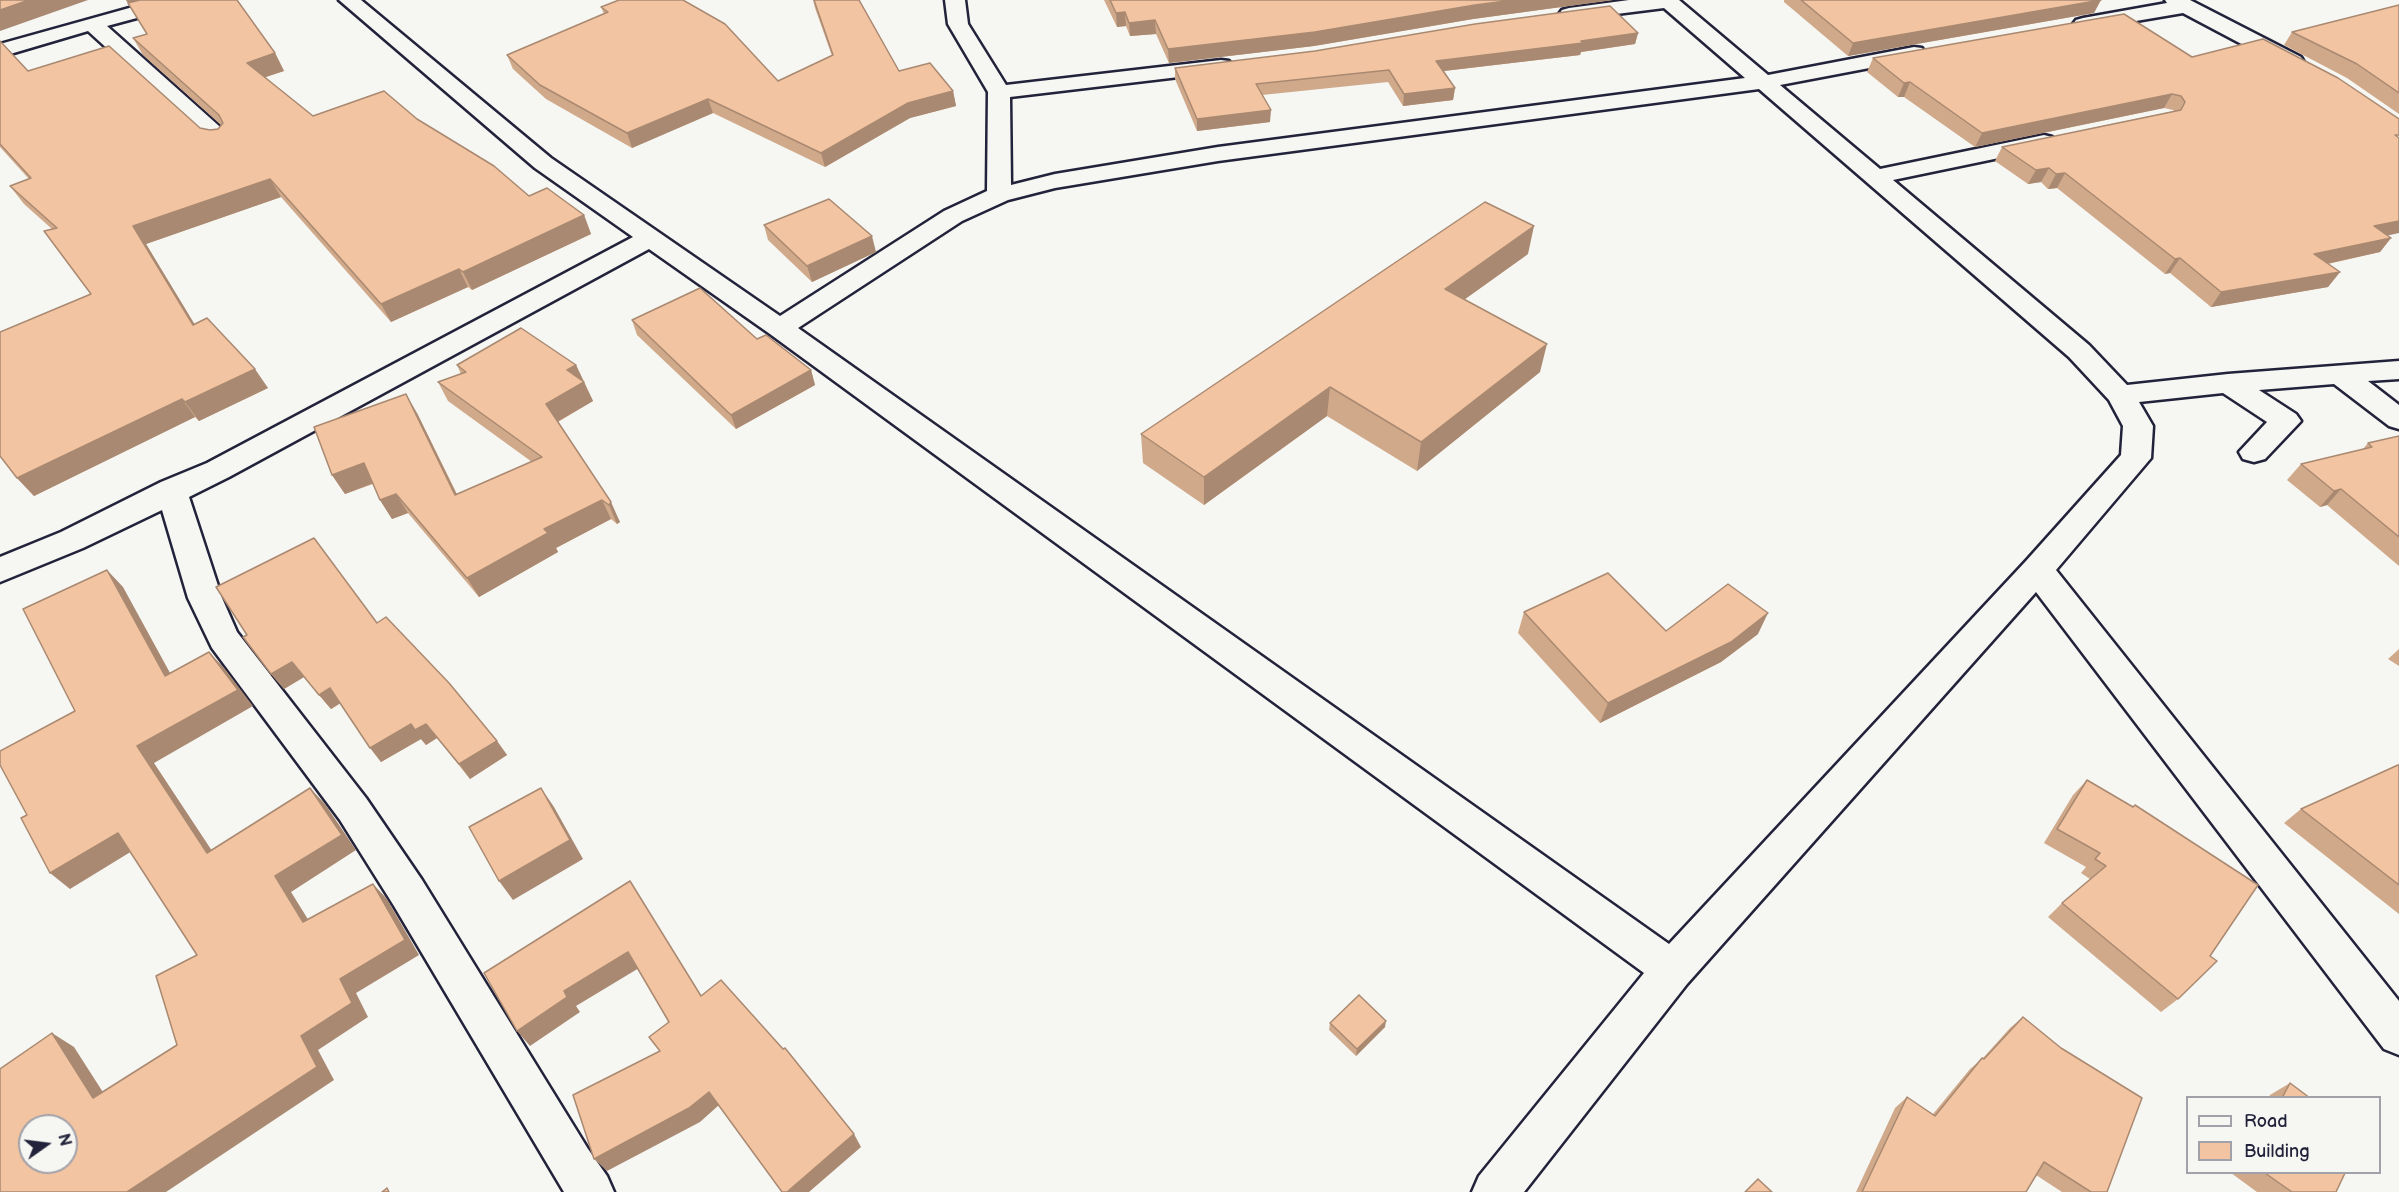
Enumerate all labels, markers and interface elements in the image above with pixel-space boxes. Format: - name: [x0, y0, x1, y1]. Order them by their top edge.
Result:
- legend: [2186, 1096, 2381, 1174]
- text: Road: [2244, 1111, 2288, 1132]
- north arrow: [18, 1114, 78, 1174]
- text: N: [53, 1132, 75, 1148]
- text: Building: [2244, 1141, 2310, 1162]

